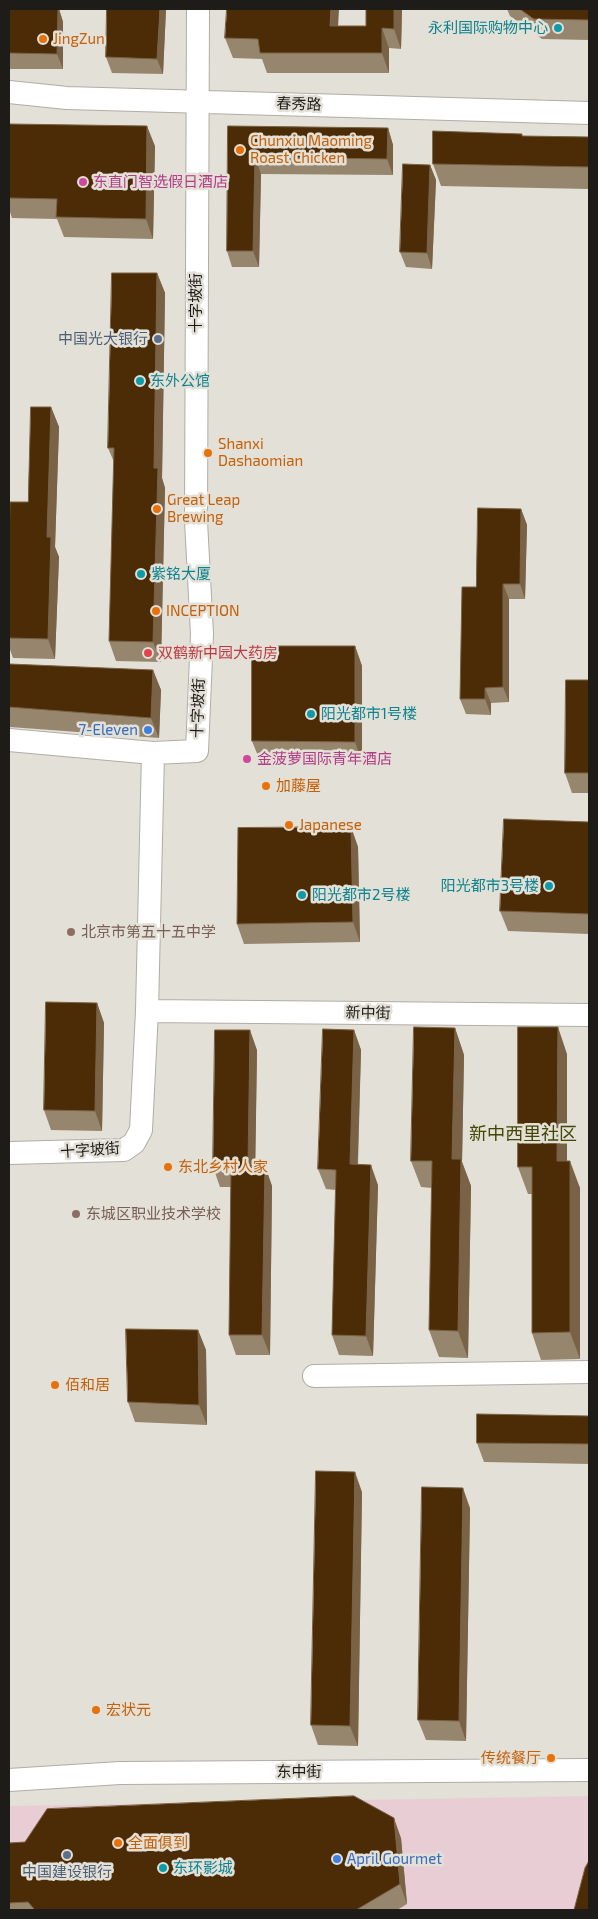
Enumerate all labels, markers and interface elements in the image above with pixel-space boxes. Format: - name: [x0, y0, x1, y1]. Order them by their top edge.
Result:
- place label: 永利国际购物中心: [428, 19, 548, 37]
- marker: 永利国际购物中心: [552, 22, 564, 34]
- place label: JingZun: [53, 30, 105, 48]
- marker: JingZun: [37, 33, 49, 45]
- street label: 春秀路: [276, 94, 322, 114]
- place label: Chunxiu Maoming Roast Chicken: [250, 132, 372, 167]
- marker: Chunxiu Maoming Roast Chicken: [234, 144, 246, 156]
- place label: 东直门智选假日酒店: [93, 173, 228, 191]
- marker: 东直门智选假日酒店: [77, 176, 89, 188]
- street label: 十字坡街: [187, 273, 205, 333]
- place label: 中国光大银行: [58, 330, 148, 348]
- marker: 中国光大银行: [152, 333, 164, 345]
- place label: 东外公馆: [150, 372, 210, 390]
- marker: 东外公馆: [134, 375, 146, 387]
- place label: Shanxi Dashaomian: [218, 435, 303, 470]
- marker: Shanxi Dashaomian: [202, 447, 214, 459]
- place label: Great Leap Brewing: [167, 491, 240, 526]
- marker: Great Leap Brewing: [151, 503, 163, 515]
- place label: 紫铭大厦: [151, 565, 211, 583]
- marker: 紫铭大厦: [135, 568, 147, 580]
- place label: INCEPTION: [166, 602, 240, 620]
- marker: INCEPTION: [150, 605, 162, 617]
- place label: 双鹤新中园大药房: [158, 644, 278, 662]
- marker: 双鹤新中园大药房: [142, 647, 154, 659]
- street label: 十字坡街: [188, 678, 208, 738]
- place label: 阳光都市1号楼: [321, 705, 417, 723]
- marker: 阳光都市1号楼: [305, 708, 317, 720]
- place label: 7-Eleven: [78, 721, 138, 739]
- marker: 7-Eleven: [142, 724, 154, 736]
- place label: 金菠萝国际青年酒店: [257, 750, 392, 768]
- marker: 金菠萝国际青年酒店: [241, 753, 253, 765]
- place label: 加藤屋: [276, 777, 321, 795]
- marker: 加藤屋: [260, 780, 272, 792]
- place label: Japanese: [299, 816, 362, 834]
- marker: Japanese: [283, 819, 295, 831]
- place label: 阳光都市3号楼: [441, 877, 539, 895]
- marker: 阳光都市3号楼: [543, 880, 555, 892]
- place label: 阳光都市2号楼: [312, 886, 410, 904]
- marker: 阳光都市2号楼: [296, 889, 308, 901]
- place label: 北京市第五十五中学: [81, 923, 216, 941]
- marker: 北京市第五十五中学: [65, 926, 77, 938]
- street label: 新中街: [345, 1004, 391, 1022]
- district label: 新中西里社区: [469, 1123, 577, 1145]
- street label: 十字坡街: [59, 1139, 121, 1161]
- place label: 东北乡村人家: [178, 1158, 268, 1176]
- marker: 东北乡村人家: [162, 1161, 174, 1173]
- place label: 东城区职业技术学校: [86, 1205, 221, 1223]
- marker: 东城区职业技术学校: [70, 1208, 82, 1220]
- place label: 佰和居: [65, 1376, 110, 1394]
- marker: 佰和居: [49, 1379, 61, 1391]
- place label: 宏状元: [106, 1701, 151, 1719]
- marker: 宏状元: [90, 1704, 102, 1716]
- place label: 传统餐厅: [481, 1749, 541, 1767]
- marker: 传统餐厅: [545, 1752, 557, 1764]
- street label: 东中街: [277, 1763, 321, 1781]
- place label: 全面俱到: [128, 1834, 188, 1852]
- marker: 全面俱到: [112, 1837, 124, 1849]
- marker: 中国建设银行: [61, 1849, 73, 1861]
- place label: April Gourmet: [347, 1850, 442, 1868]
- marker: April Gourmet: [331, 1853, 343, 1865]
- place label: 东环影城: [173, 1859, 233, 1877]
- marker: 东环影城: [157, 1862, 169, 1874]
- place label: 中国建设银行: [22, 1863, 112, 1881]

